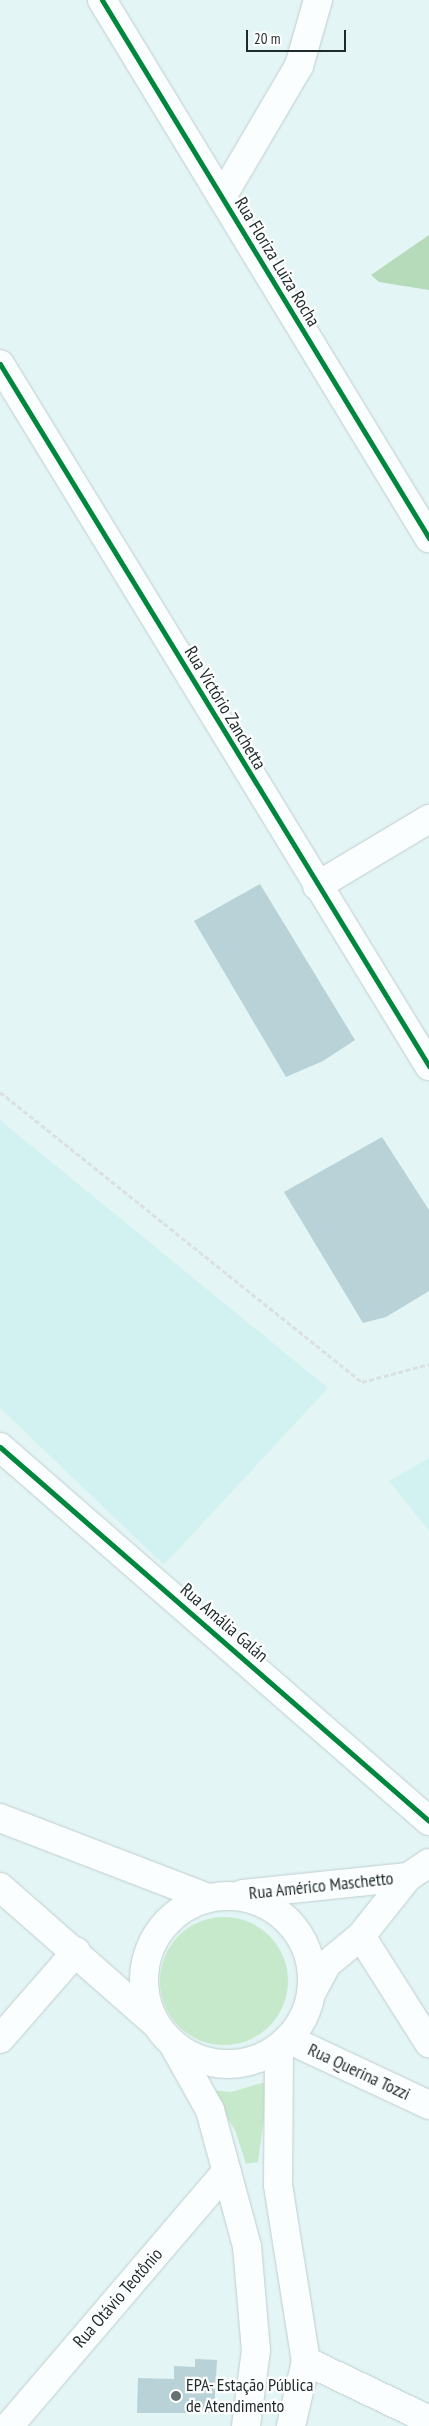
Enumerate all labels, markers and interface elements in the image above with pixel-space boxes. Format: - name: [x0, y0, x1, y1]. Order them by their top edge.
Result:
- scale bar: [249, 20, 349, 52]
- text: 20 m: [254, 29, 280, 48]
- street label: Rua Floriza Luiza Rocha: [230, 193, 324, 331]
- street label: Rua Victório Zanchetta: [180, 642, 270, 774]
- street label: Rua Amália Galán: [176, 1579, 272, 1667]
- street label: Rua Américo Maschetto: [247, 1868, 395, 1904]
- street label: Rua Querina Tozzi: [304, 2039, 414, 2105]
- street label: Rua Otávio Teotônio: [69, 2244, 167, 2352]
- place label: EPA- Estação Pública de Atendimento: [186, 2375, 314, 2418]
- marker: EPA- Estação Pública de Atendimento: [170, 2390, 182, 2402]

